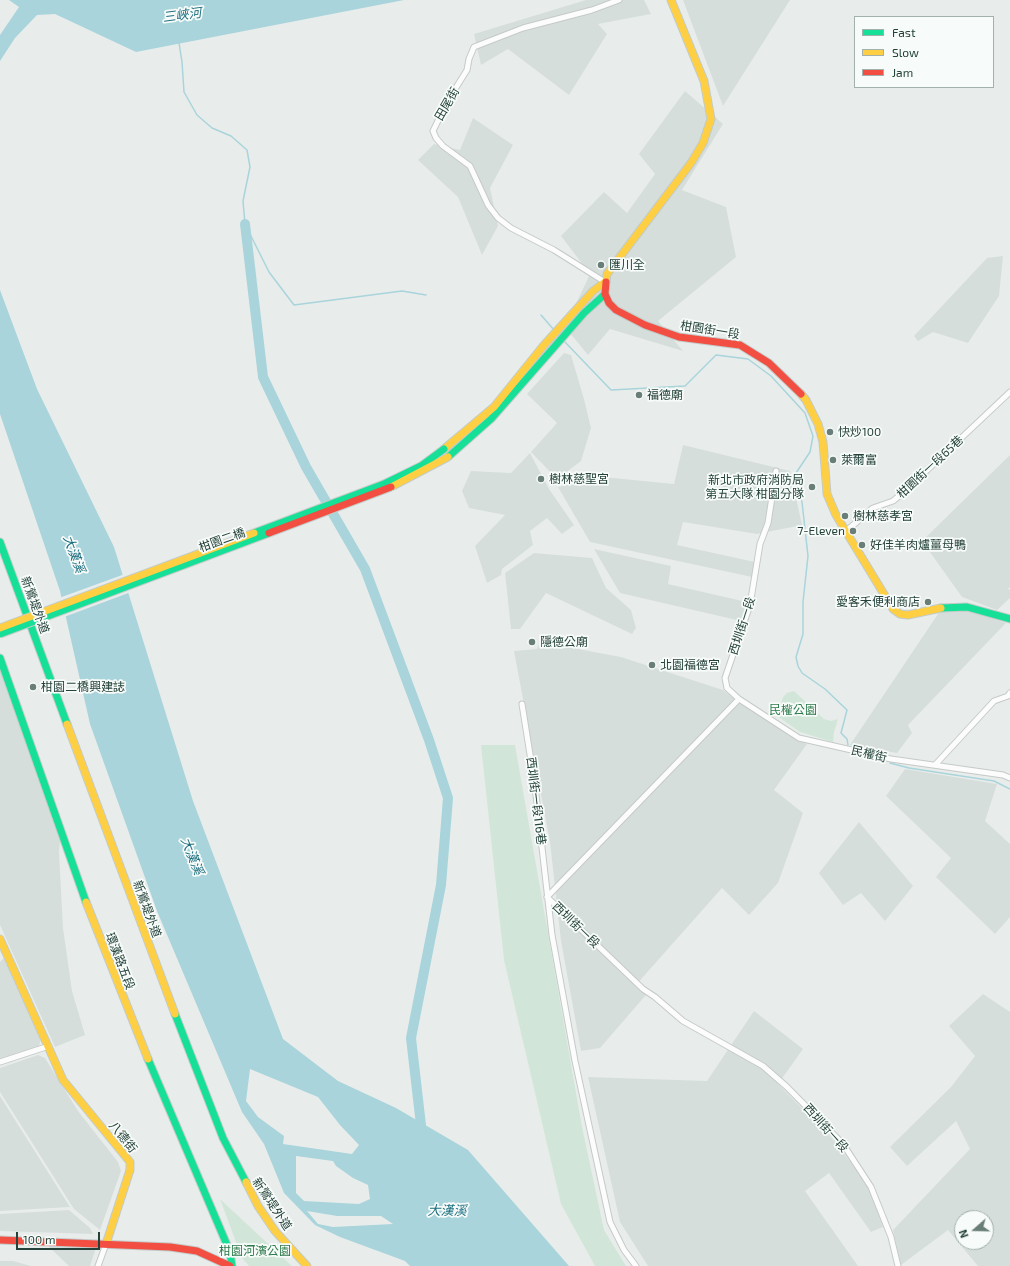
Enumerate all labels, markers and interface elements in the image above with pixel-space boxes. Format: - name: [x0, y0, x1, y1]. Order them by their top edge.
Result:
- water label: 三峽河: [162, 5, 202, 25]
- legend: [854, 16, 994, 88]
- text: Fast: [892, 25, 915, 39]
- text: Slow: [892, 45, 919, 59]
- text: Jam: [892, 65, 913, 79]
- street label: 田尾街: [432, 85, 462, 123]
- place label: 匯川全: [609, 258, 645, 272]
- marker: 匯川全: [596, 260, 606, 270]
- street label: 柑園街一段: [679, 318, 741, 342]
- place label: 福德廟: [647, 388, 683, 402]
- marker: 福德廟: [634, 390, 644, 400]
- place label: 快炒100: [838, 425, 881, 439]
- marker: 快炒100: [825, 427, 835, 437]
- street label: 柑園街一段65巷: [894, 433, 966, 501]
- place label: 萊爾富: [841, 453, 877, 467]
- marker: 萊爾富: [828, 455, 838, 465]
- place label: 樹林慈聖宮: [549, 472, 609, 486]
- place label: 新北市政府消防局 第五大隊 柑園分隊: [705, 473, 804, 501]
- marker: 樹林慈聖宮: [536, 474, 546, 484]
- marker: 新北市政府消防局 第五大隊 柑園分隊: [807, 482, 817, 492]
- place label: 樹林慈孝宮: [853, 509, 913, 523]
- marker: 樹林慈孝宮: [840, 511, 850, 521]
- place label: 7-Eleven: [797, 524, 845, 538]
- street label: 柑園二橋: [197, 525, 247, 555]
- marker: 7-Eleven: [848, 526, 858, 536]
- water label: 大漢溪: [60, 533, 88, 575]
- place label: 好佳羊肉爐薑母鴨: [870, 538, 966, 552]
- marker: 好佳羊肉爐薑母鴨: [857, 540, 867, 550]
- street label: 新鶯堤外道: [18, 574, 52, 636]
- street label: 西圳街一段: [726, 595, 758, 657]
- place label: 愛客禾便利商店: [836, 595, 920, 609]
- marker: 愛客禾便利商店: [923, 597, 933, 607]
- place label: 隱德公廟: [540, 635, 588, 649]
- marker: 隱德公廟: [527, 637, 537, 647]
- place label: 北園福德宮: [660, 658, 720, 672]
- marker: 北園福德宮: [647, 660, 657, 670]
- place label: 柑園二橋興建誌: [41, 680, 125, 694]
- marker: 柑園二橋興建誌: [28, 682, 38, 692]
- park label: 民權公園: [769, 703, 817, 717]
- street label: 民權街: [850, 743, 888, 765]
- street label: 西圳街一段116巷: [523, 756, 549, 846]
- water label: 大漢溪: [177, 835, 207, 877]
- street label: 新鶯堤外道: [130, 878, 164, 940]
- street label: 西圳街一段: [549, 899, 603, 951]
- street label: 環漢路五段: [103, 930, 137, 992]
- street label: 西圳街一段: [801, 1101, 851, 1155]
- street label: 八德街: [106, 1118, 140, 1156]
- street label: 新鶯堤外道: [249, 1175, 295, 1233]
- water label: 大漢溪: [428, 1203, 466, 1219]
- north arrow: [954, 1210, 994, 1250]
- scale bar: [18, 1224, 102, 1250]
- text: N: [956, 1228, 971, 1240]
- text: 100 m: [23, 1232, 55, 1246]
- park label: 柑園河濱公園: [219, 1244, 291, 1258]

